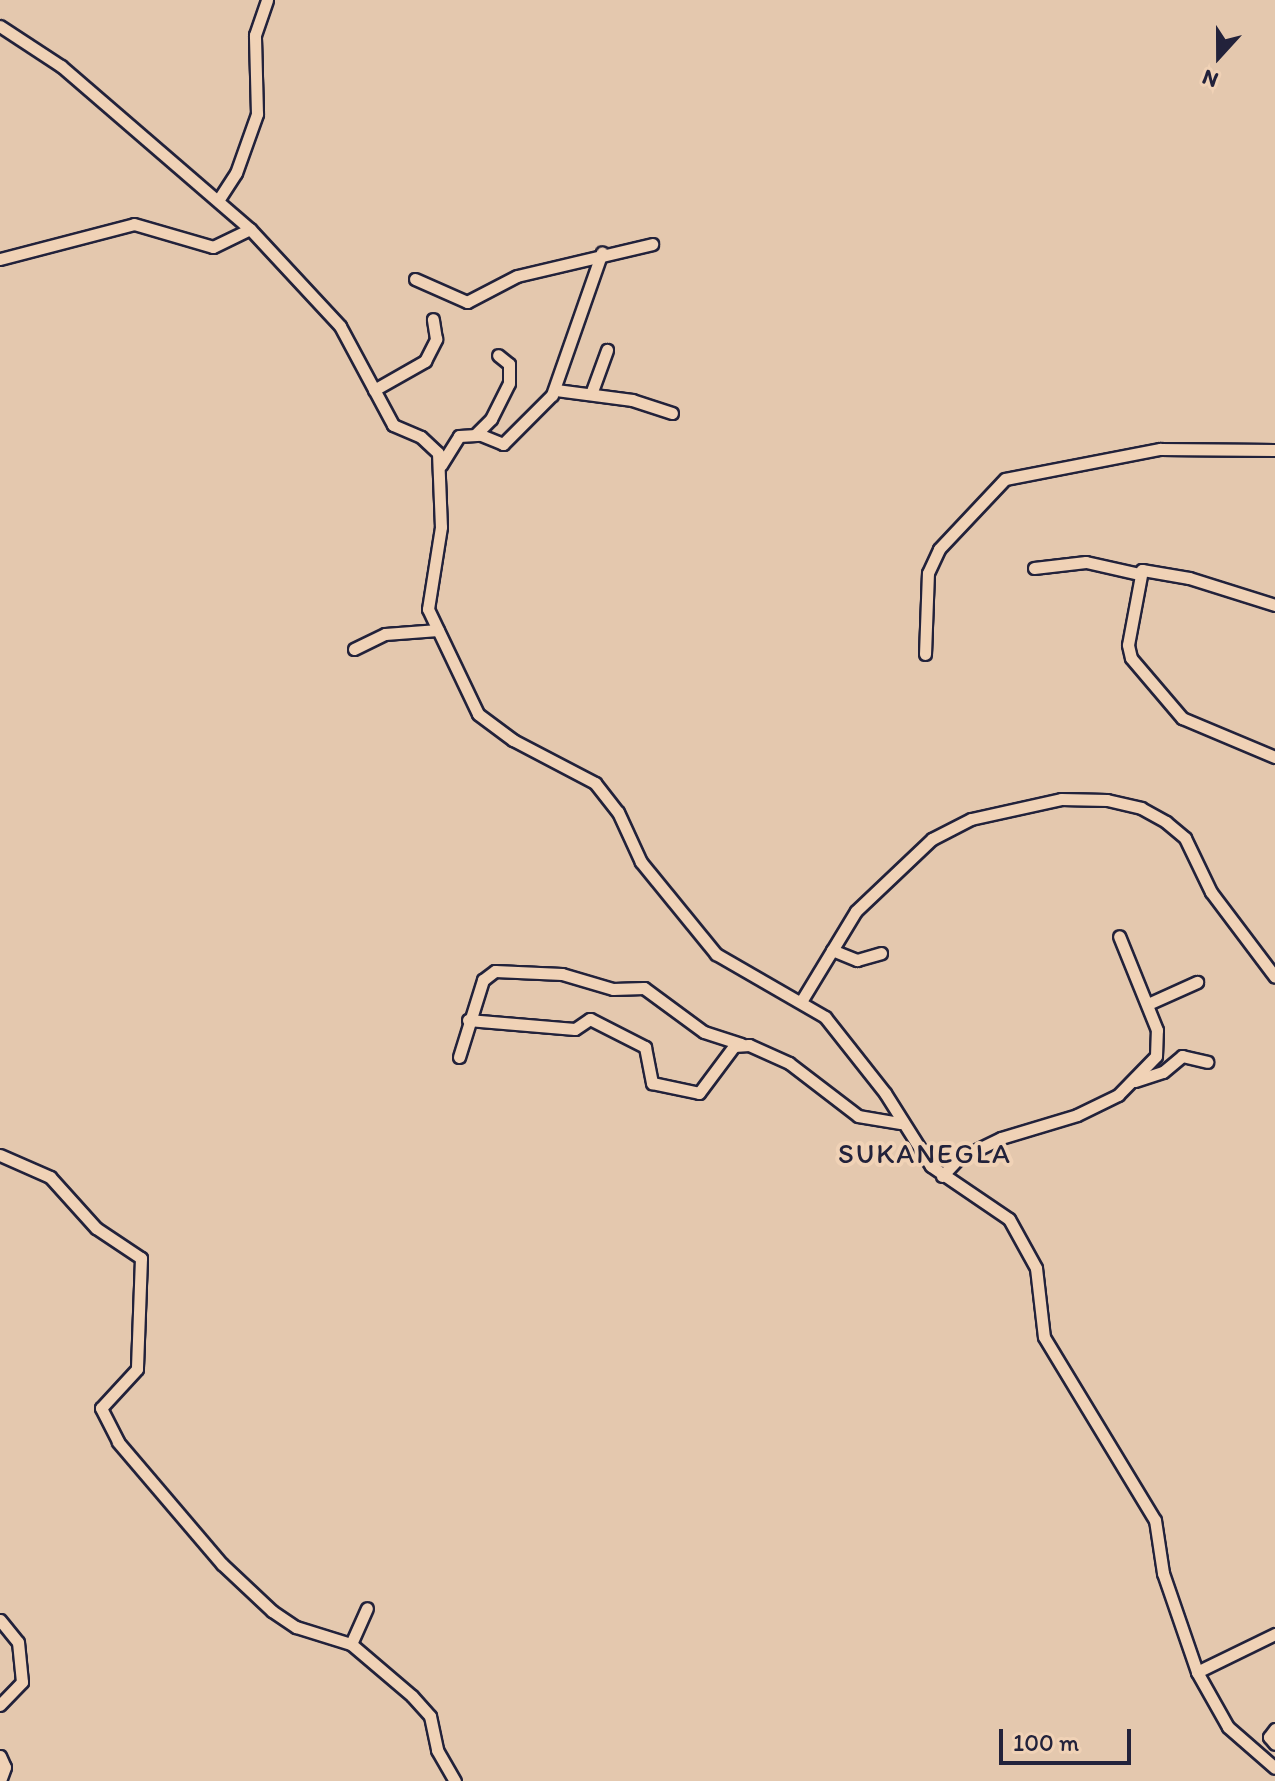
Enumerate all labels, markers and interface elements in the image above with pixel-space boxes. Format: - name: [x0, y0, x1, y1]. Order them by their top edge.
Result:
- north arrow: [1179, 16, 1259, 96]
- text: N: [1198, 64, 1222, 94]
- district label: SUKANEGLA: [838, 1136, 1012, 1170]
- scale bar: [1003, 1713, 1135, 1763]
- text: 100 m: [1013, 1728, 1079, 1757]

